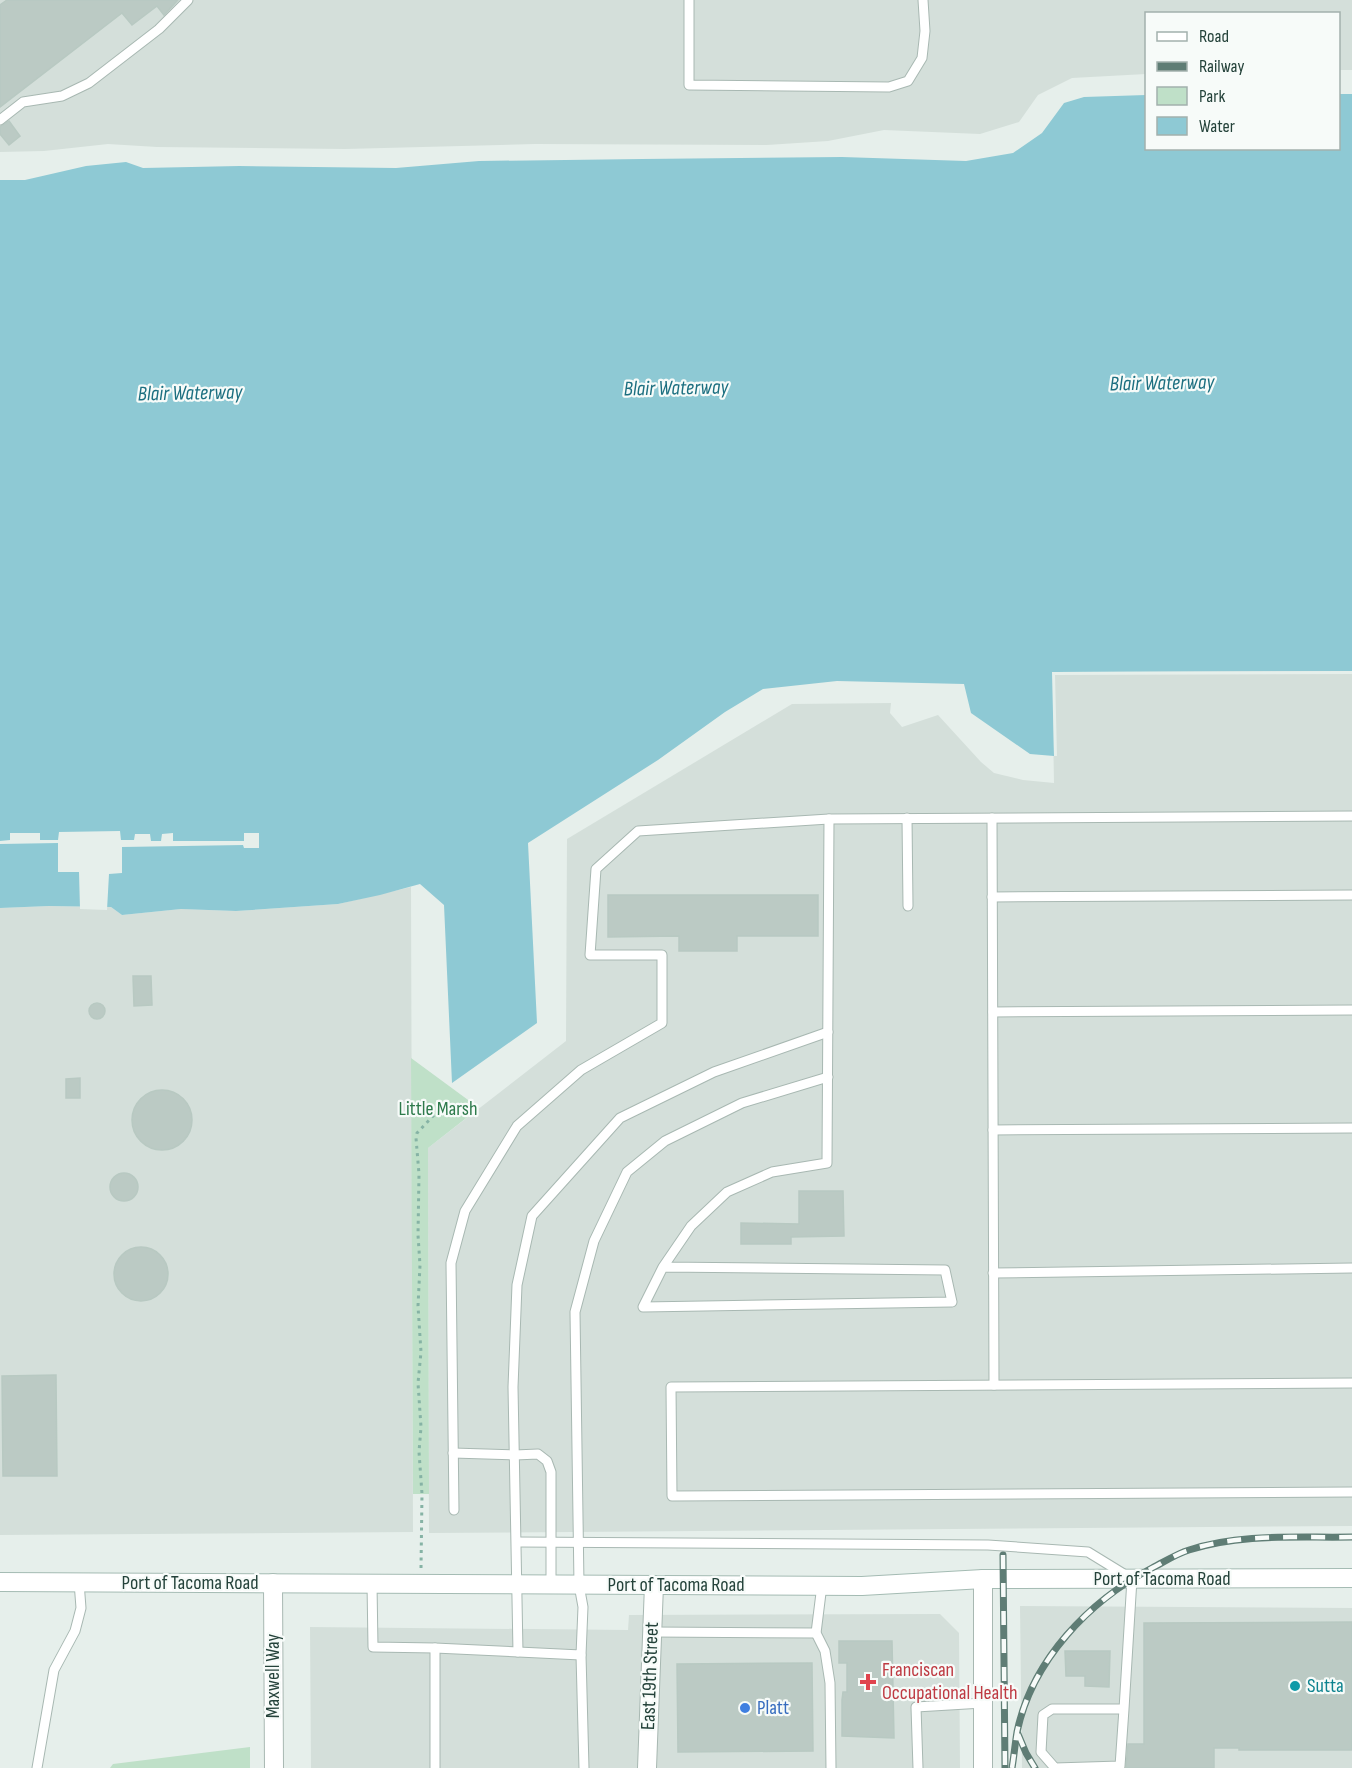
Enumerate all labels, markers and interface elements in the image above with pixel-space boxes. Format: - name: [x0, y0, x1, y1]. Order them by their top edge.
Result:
- legend: [1145, 12, 1340, 150]
- text: Road: [1199, 26, 1229, 47]
- text: Railway: [1199, 56, 1244, 77]
- text: Park: [1199, 86, 1225, 107]
- text: Water: [1199, 116, 1235, 137]
- water label: Blair Waterway: [1110, 370, 1216, 396]
- water label: Blair Waterway: [624, 375, 730, 401]
- water label: Blair Waterway: [138, 380, 244, 406]
- park label: Little Marsh: [399, 1097, 478, 1121]
- street label: Port of Tacoma Road: [1094, 1567, 1230, 1591]
- street label: Port of Tacoma Road: [122, 1571, 258, 1595]
- street label: Port of Tacoma Road: [608, 1573, 744, 1597]
- street label: East 19th Street: [636, 1622, 664, 1730]
- street label: Maxwell Way: [261, 1633, 285, 1718]
- place label: Franciscan Occupational Health: [882, 1658, 1018, 1705]
- marker: Franciscan Occupational Health: [859, 1673, 877, 1691]
- place label: Sutta: [1307, 1674, 1344, 1698]
- marker: Sutta: [1288, 1679, 1302, 1693]
- place label: Platt: [757, 1696, 789, 1720]
- marker: Platt: [738, 1701, 752, 1715]

